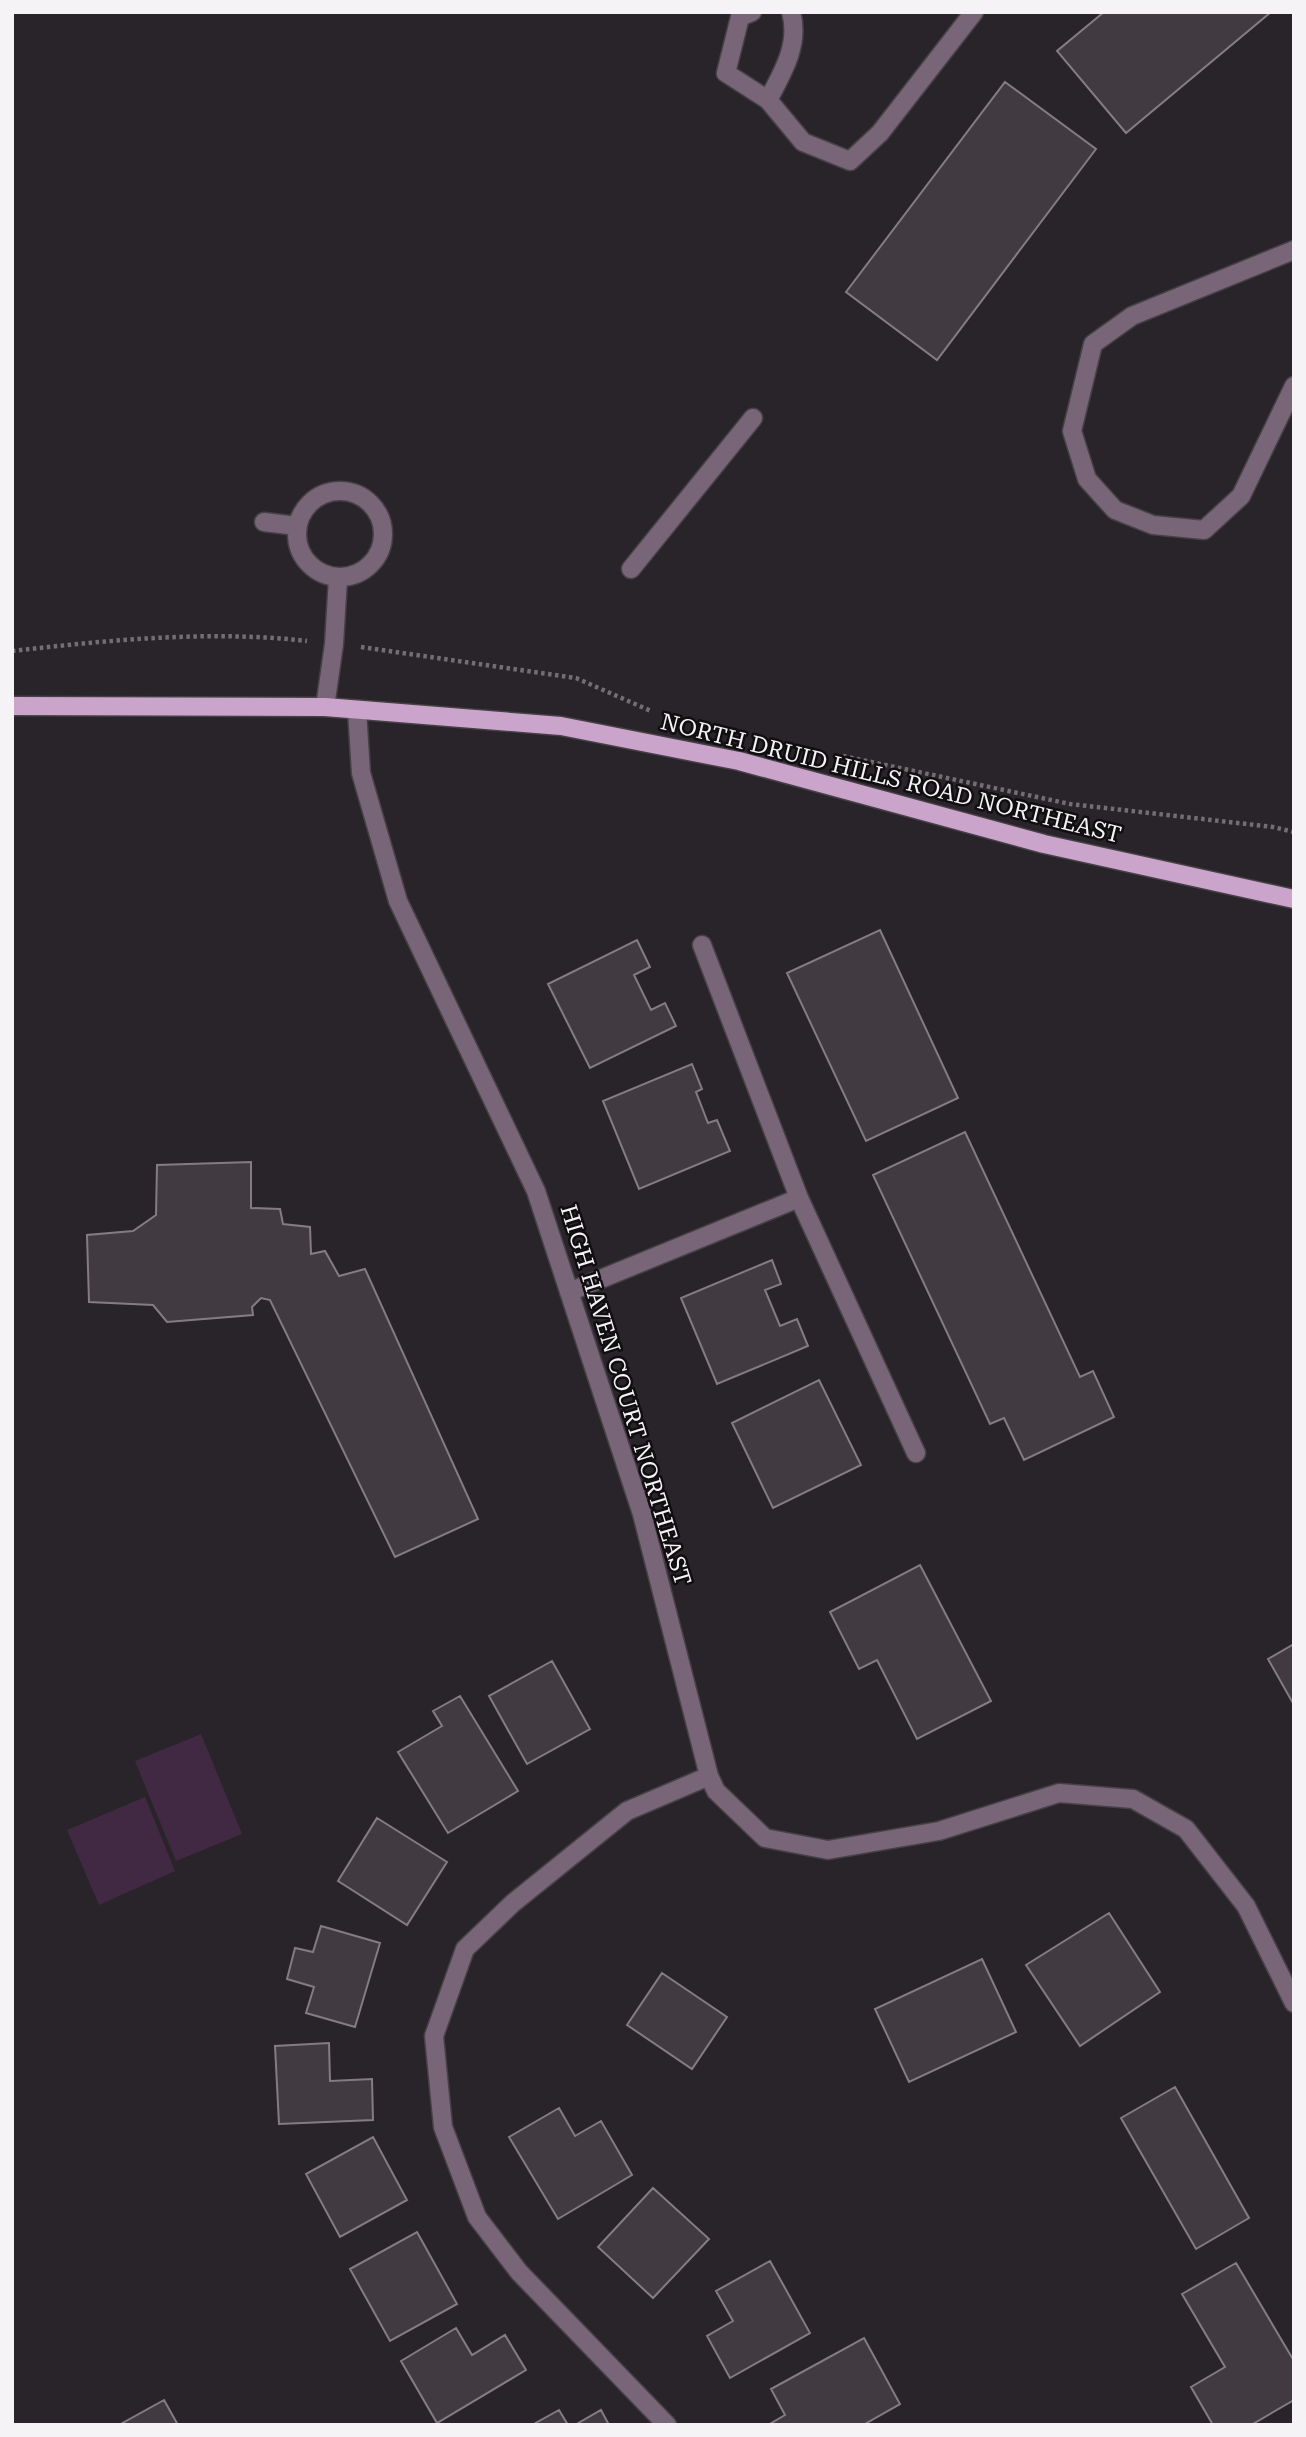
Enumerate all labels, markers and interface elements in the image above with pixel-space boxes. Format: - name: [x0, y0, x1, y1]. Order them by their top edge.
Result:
- street label: NORTH DRUID HILLS ROAD NORTHEAST: [658, 708, 1124, 849]
- street label: HIGH HAVEN COURT NORTHEAST: [555, 1201, 696, 1589]

